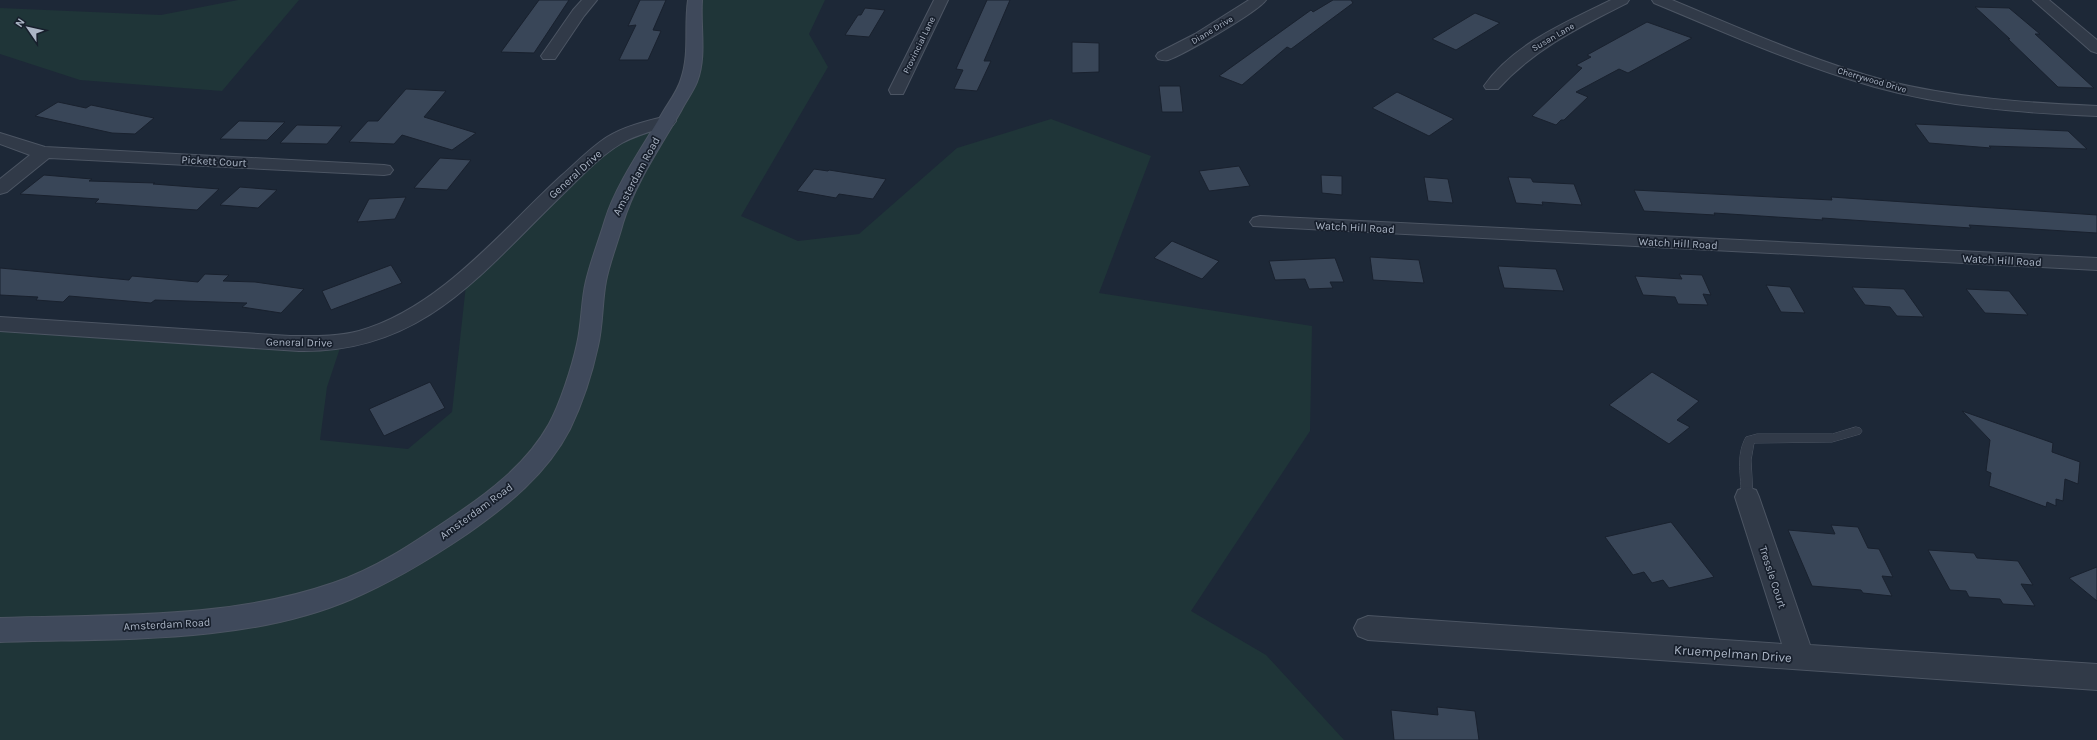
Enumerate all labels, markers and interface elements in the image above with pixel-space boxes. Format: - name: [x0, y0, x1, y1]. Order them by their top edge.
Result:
- north arrow: [8, 8, 48, 48]
- street label: Diane Drive: [1189, 13, 1235, 46]
- street label: Provincial Lane: [901, 15, 937, 75]
- text: N: [13, 16, 28, 30]
- street label: Susan Lane: [1530, 21, 1576, 53]
- street label: Cherrywood Drive: [1836, 65, 1908, 95]
- street label: Amsterdam Road: [610, 135, 663, 218]
- street label: General Drive: [546, 147, 605, 201]
- street label: Pickett Court: [181, 153, 247, 170]
- street label: Watch Hill Road: [1315, 219, 1395, 236]
- street label: Watch Hill Road: [1638, 235, 1718, 252]
- street label: Watch Hill Road: [1962, 252, 2042, 269]
- street label: General Drive: [266, 335, 333, 350]
- street label: Amsterdam Road: [437, 481, 515, 542]
- street label: Tressle Court: [1756, 544, 1789, 610]
- street label: Amsterdam Road: [123, 616, 211, 633]
- street label: Kruempelman Drive: [1674, 642, 1793, 665]

